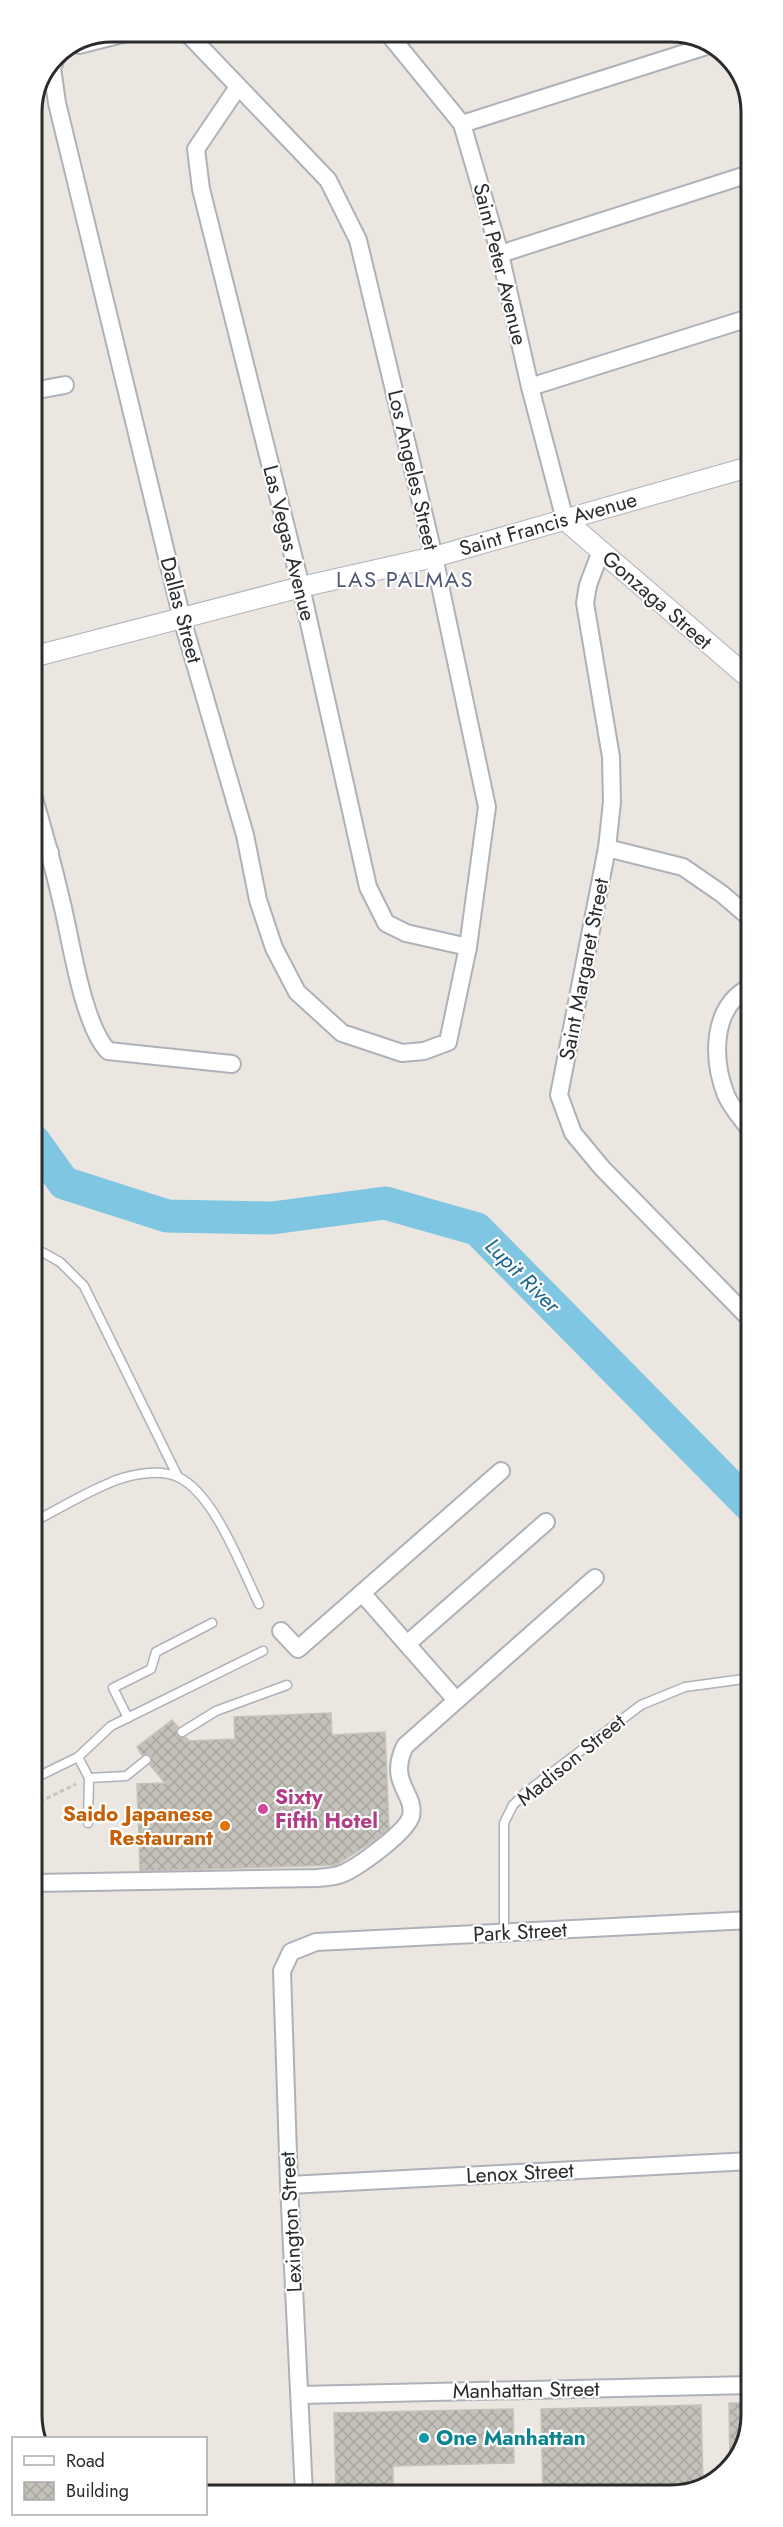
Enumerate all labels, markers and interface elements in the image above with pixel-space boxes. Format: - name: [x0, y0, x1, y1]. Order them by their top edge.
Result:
- street label: Saint Peter Avenue: [465, 180, 535, 348]
- street label: Los Angeles Street: [380, 387, 446, 553]
- street label: Las Vegas Avenue: [255, 462, 323, 624]
- street label: Saint Francis Avenue: [456, 484, 641, 564]
- street label: Gonzaga Street: [595, 544, 719, 656]
- street label: Dallas Street: [152, 553, 210, 667]
- district label: LAS PALMAS: [336, 563, 474, 595]
- street label: Saint Margaret Street: [552, 876, 616, 1062]
- water label: Lupit River: [478, 1230, 569, 1321]
- street label: Madison Street: [510, 1707, 632, 1813]
- place label: Sixty Fifth Hotel: [275, 1782, 378, 1836]
- place label: Saido Japanese Restaurant: [63, 1799, 213, 1853]
- marker: Sixty Fifth Hotel: [256, 1802, 270, 1816]
- marker: Saido Japanese Restaurant: [218, 1819, 232, 1833]
- street label: Park Street: [472, 1915, 568, 1949]
- street label: Lexington Street: [272, 2151, 310, 2293]
- street label: Lenox Street: [465, 2155, 575, 2191]
- street label: Manhattan Street: [452, 2374, 600, 2406]
- place label: One Manhattan: [436, 2423, 586, 2453]
- marker: One Manhattan: [417, 2431, 431, 2445]
- legend: [12, 2437, 207, 2515]
- text: Road: [66, 2448, 105, 2474]
- text: Building: [66, 2478, 129, 2504]

